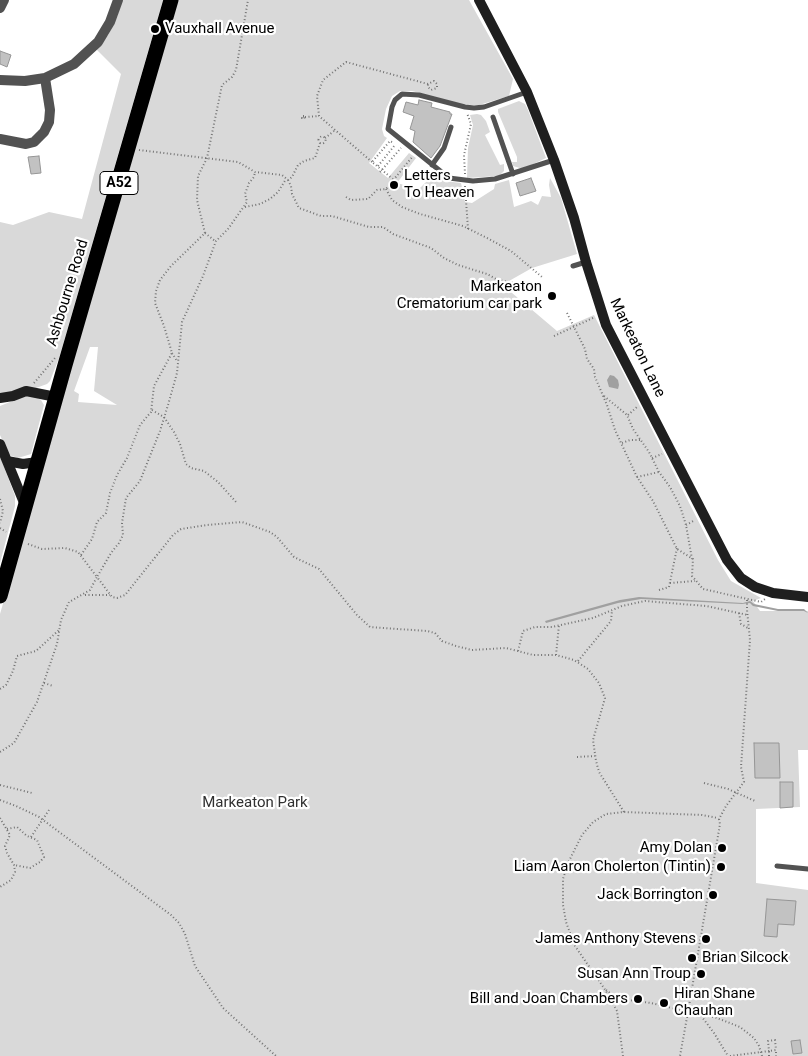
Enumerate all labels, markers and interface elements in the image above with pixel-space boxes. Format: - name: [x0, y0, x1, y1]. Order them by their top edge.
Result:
- place label: Vauxhall Avenue: [165, 20, 275, 38]
- marker: Vauxhall Avenue: [149, 23, 161, 35]
- place label: Letters To Heaven: [404, 167, 475, 202]
- road number: A52: [100, 172, 138, 194]
- marker: Letters To Heaven: [388, 179, 400, 191]
- street label: Ashbourne Road: [43, 238, 93, 348]
- place label: Markeaton Crematorium car park: [397, 278, 542, 313]
- marker: Markeaton Crematorium car park: [546, 290, 558, 302]
- street label: Markeaton Lane: [605, 296, 669, 400]
- park label: Markeaton Park: [202, 794, 308, 812]
- place label: Amy Dolan: [640, 839, 712, 857]
- marker: Amy Dolan: [716, 842, 728, 854]
- place label: Liam Aaron Cholerton (Tintin): [514, 858, 711, 876]
- marker: Liam Aaron Cholerton (Tintin): [715, 861, 727, 873]
- place label: Jack Borrington: [597, 886, 703, 904]
- marker: Jack Borrington: [707, 889, 719, 901]
- place label: James Anthony Stevens: [535, 930, 696, 948]
- marker: James Anthony Stevens: [700, 933, 712, 945]
- place label: Brian Silcock: [702, 949, 788, 967]
- marker: Brian Silcock: [686, 952, 698, 964]
- place label: Susan Ann Troup: [577, 965, 691, 983]
- marker: Susan Ann Troup: [695, 968, 707, 980]
- place label: Hiran Shane Chauhan: [674, 985, 755, 1020]
- place label: Bill and Joan Chambers: [470, 990, 628, 1008]
- marker: Bill and Joan Chambers: [632, 993, 644, 1005]
- marker: Hiran Shane Chauhan: [658, 997, 670, 1009]

